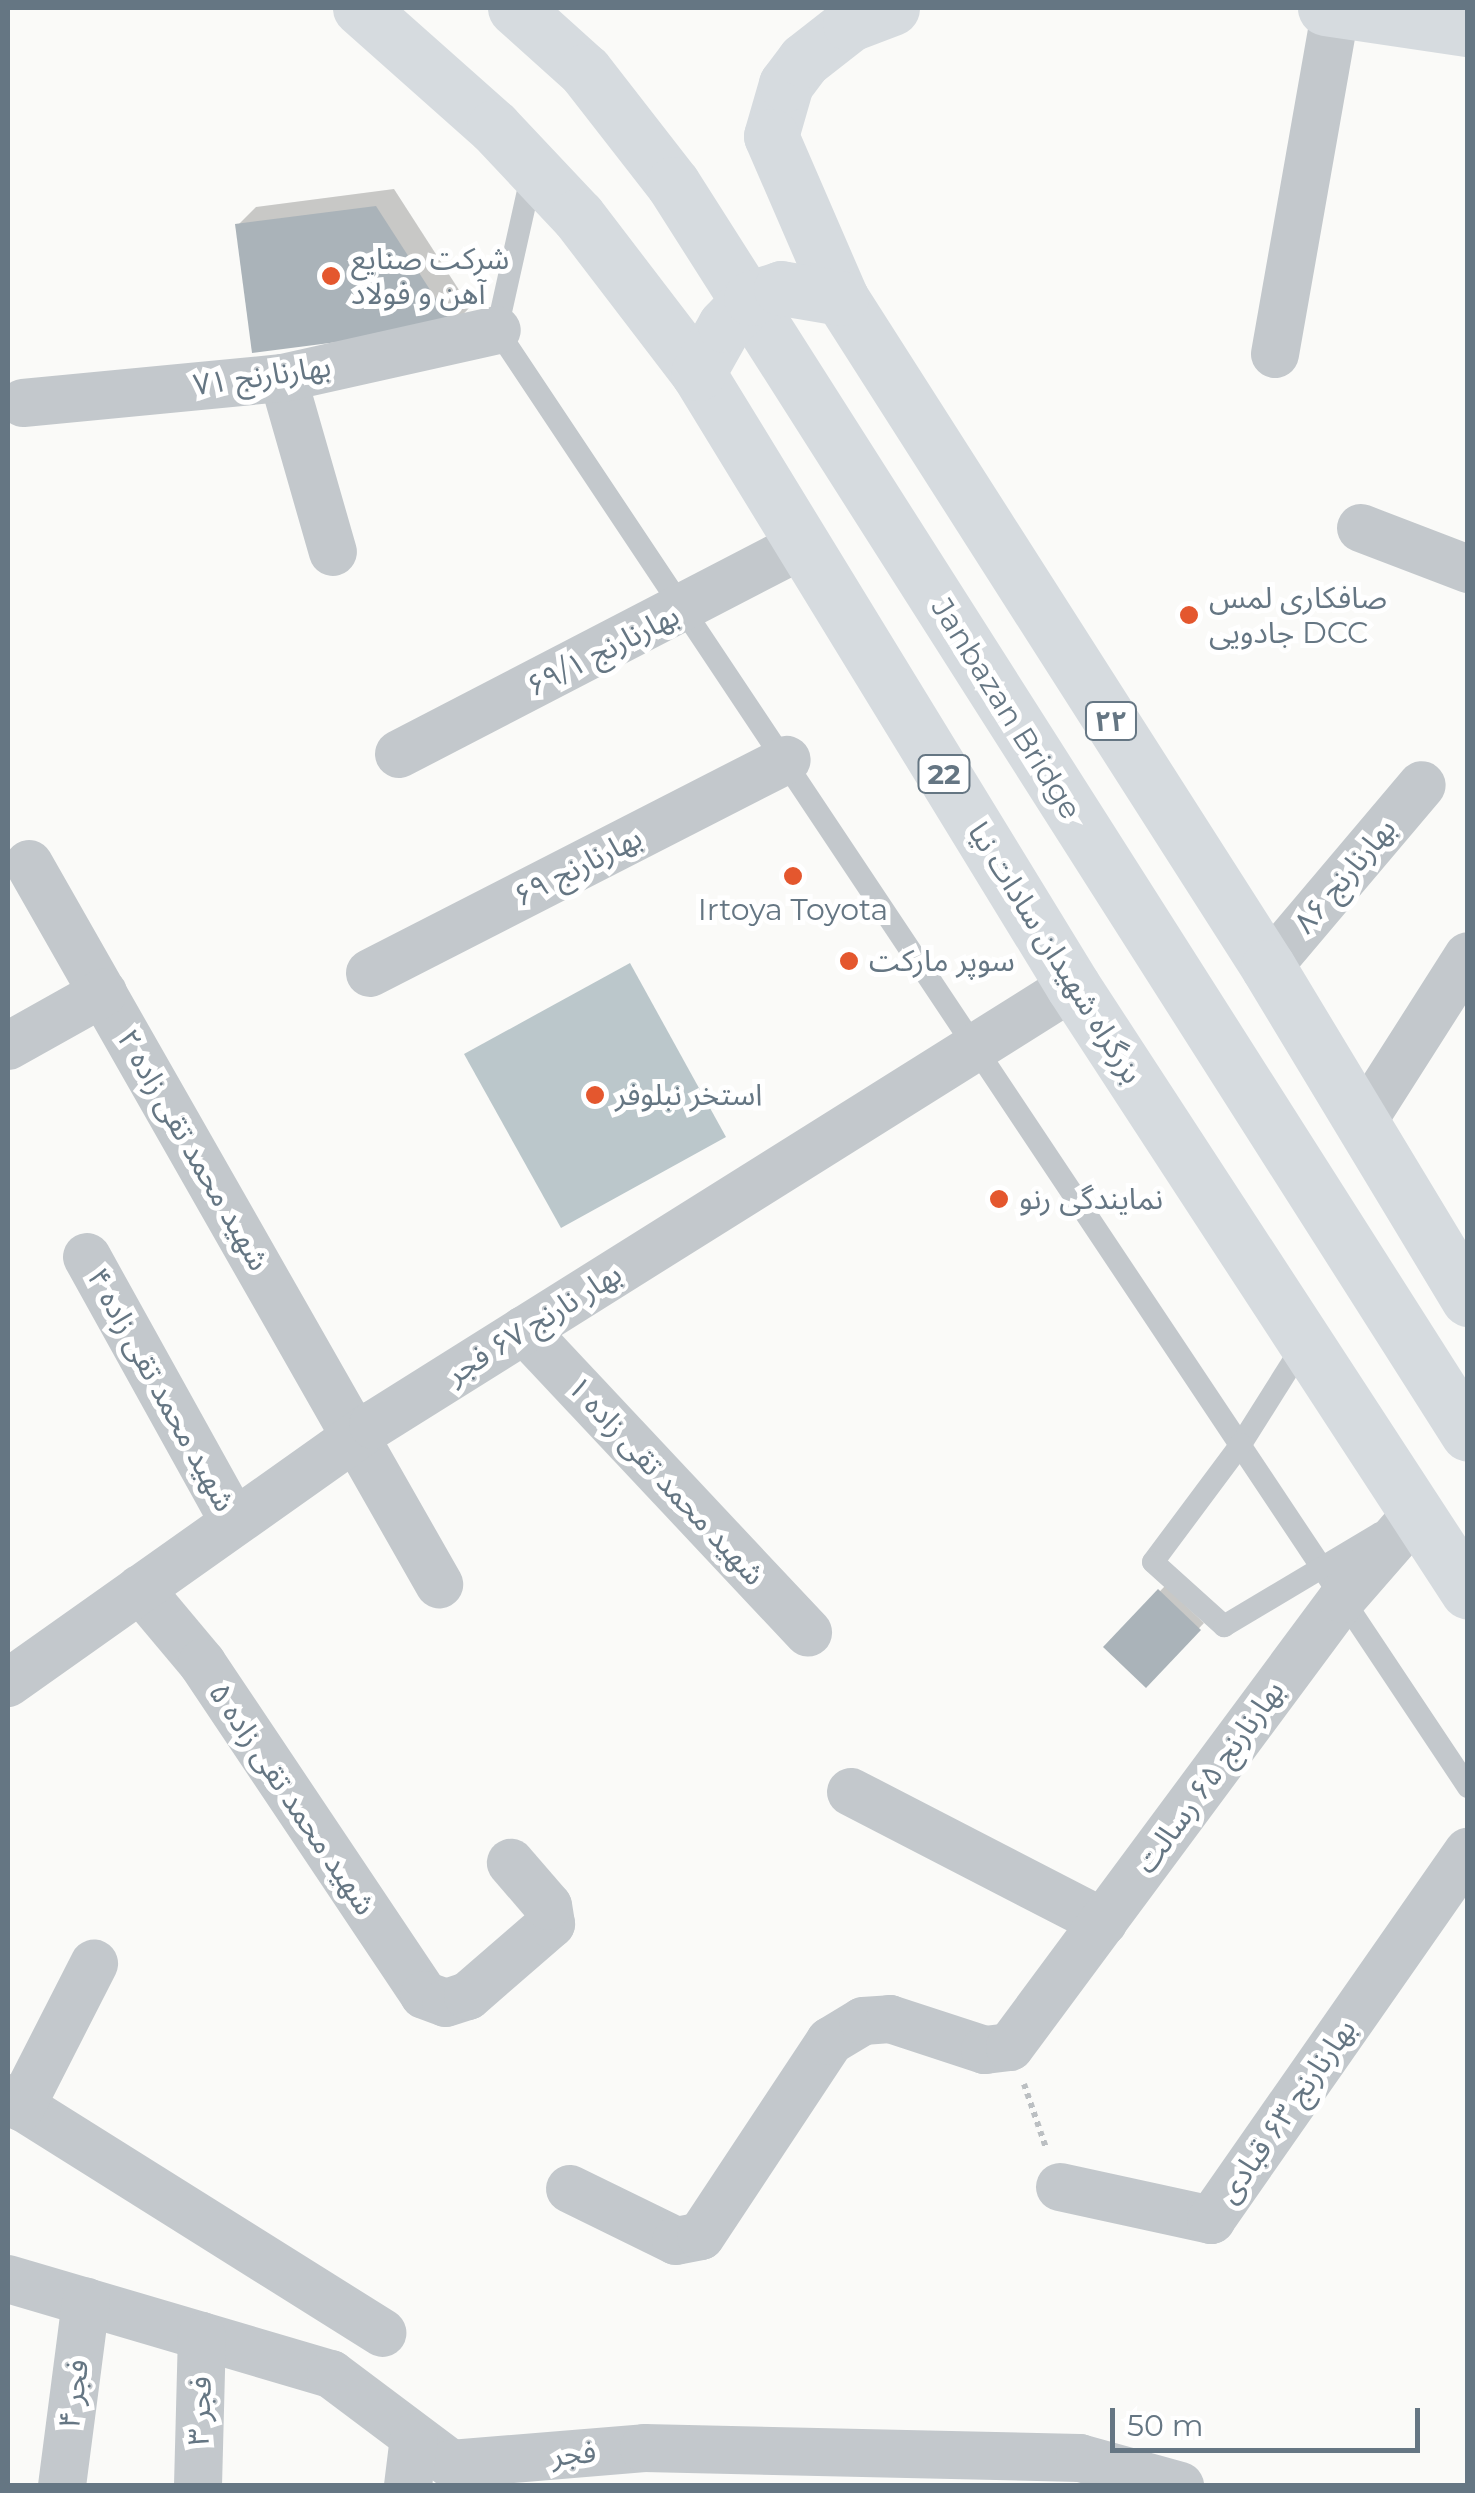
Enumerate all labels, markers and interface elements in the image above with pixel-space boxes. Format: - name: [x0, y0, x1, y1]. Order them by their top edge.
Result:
- place label: شرکت صنایع آهن و فولاد: [351, 241, 509, 312]
- marker: شرکت صنایع آهن و فولاد: [320, 265, 342, 287]
- street label: بهارنارنج ۷۱: [191, 349, 333, 403]
- place label: صافکاری لمس جادویی DCC: [1209, 580, 1387, 650]
- street label: Janbazan Bridge: [924, 592, 1088, 826]
- street label: بهارنارنج ۶۹/۱: [521, 597, 685, 705]
- marker: صافکاری لمس جادویی DCC: [1178, 604, 1200, 626]
- road number: ۲۲: [1084, 698, 1138, 744]
- road number: 22: [916, 751, 972, 797]
- street label: بهارنارنج ۸۶: [1287, 811, 1403, 941]
- street label: بزرگراه شهیدان سادات نیا: [960, 816, 1150, 1090]
- street label: بهارنارنج ۶۹: [508, 819, 648, 915]
- marker: Irtoya Toyota: [782, 865, 804, 887]
- place label: Irtoya Toyota: [698, 892, 888, 928]
- place label: سوپر مارکت: [869, 943, 1015, 979]
- marker: سوپر مارکت: [838, 950, 860, 972]
- street label: شهید محمد تقی زاده ۲: [109, 1023, 277, 1277]
- place label: استخر نبلوفر: [615, 1077, 763, 1113]
- marker: استخر نبلوفر: [584, 1084, 606, 1106]
- place label: نمایندگی رنو: [1019, 1181, 1163, 1217]
- marker: نمایندگی رنو: [988, 1188, 1010, 1210]
- street label: بهار نارنج ۶۷ فجر: [440, 1256, 628, 1392]
- street label: شهید محمد تقی زاده ۴: [79, 1262, 243, 1518]
- street label: شهید محمد تقی زاده ۱: [560, 1369, 772, 1593]
- street label: بهارنارنج ۶۵ رسالت: [1128, 1674, 1292, 1880]
- street label: شهید محمد تقی زاده ۵: [201, 1676, 383, 1922]
- street label: بهارنارنج ۶۳ قبادی: [1210, 2012, 1364, 2210]
- street label: فجر ۴: [51, 2357, 97, 2431]
- street label: فجر ۳: [181, 2376, 219, 2446]
- scale bar: [1115, 2388, 1425, 2450]
- text: 50 m: [1127, 2407, 1204, 2444]
- street label: فجر: [550, 2434, 598, 2474]

